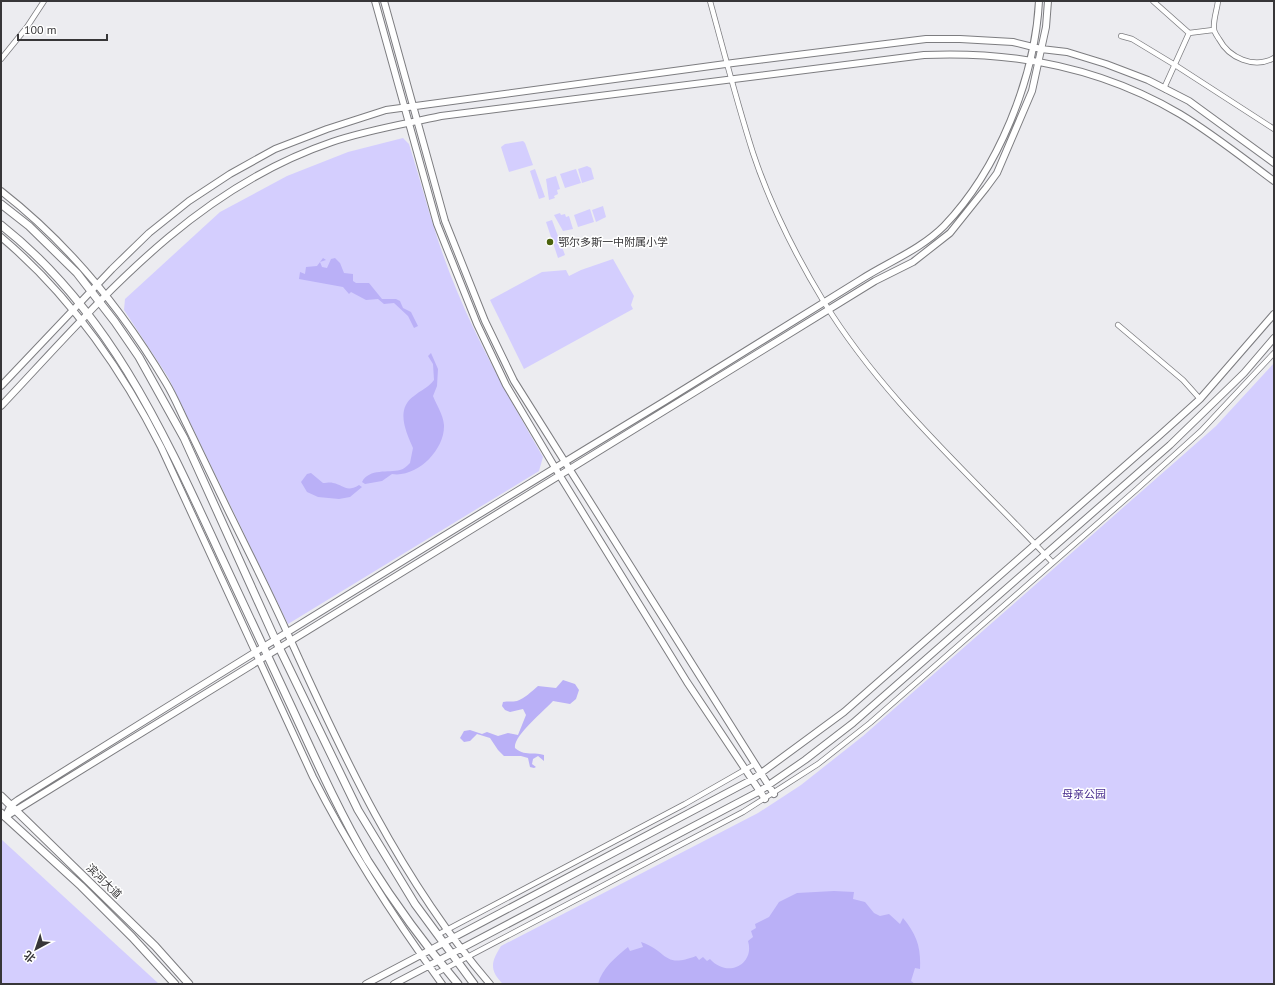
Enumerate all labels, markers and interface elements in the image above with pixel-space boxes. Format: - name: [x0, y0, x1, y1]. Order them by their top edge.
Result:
- scale bar: [18, 16, 107, 42]
- text: 100 m: [24, 22, 57, 37]
- place label: 鄂尔多斯一中附属小学: [558, 235, 668, 249]
- marker: 鄂尔多斯一中附属小学: [545, 237, 555, 247]
- park label: 母亲公园: [1062, 787, 1106, 801]
- street label: 滨河大道: [83, 861, 125, 901]
- north arrow: [16, 929, 56, 969]
- text: 北: [21, 948, 38, 966]

